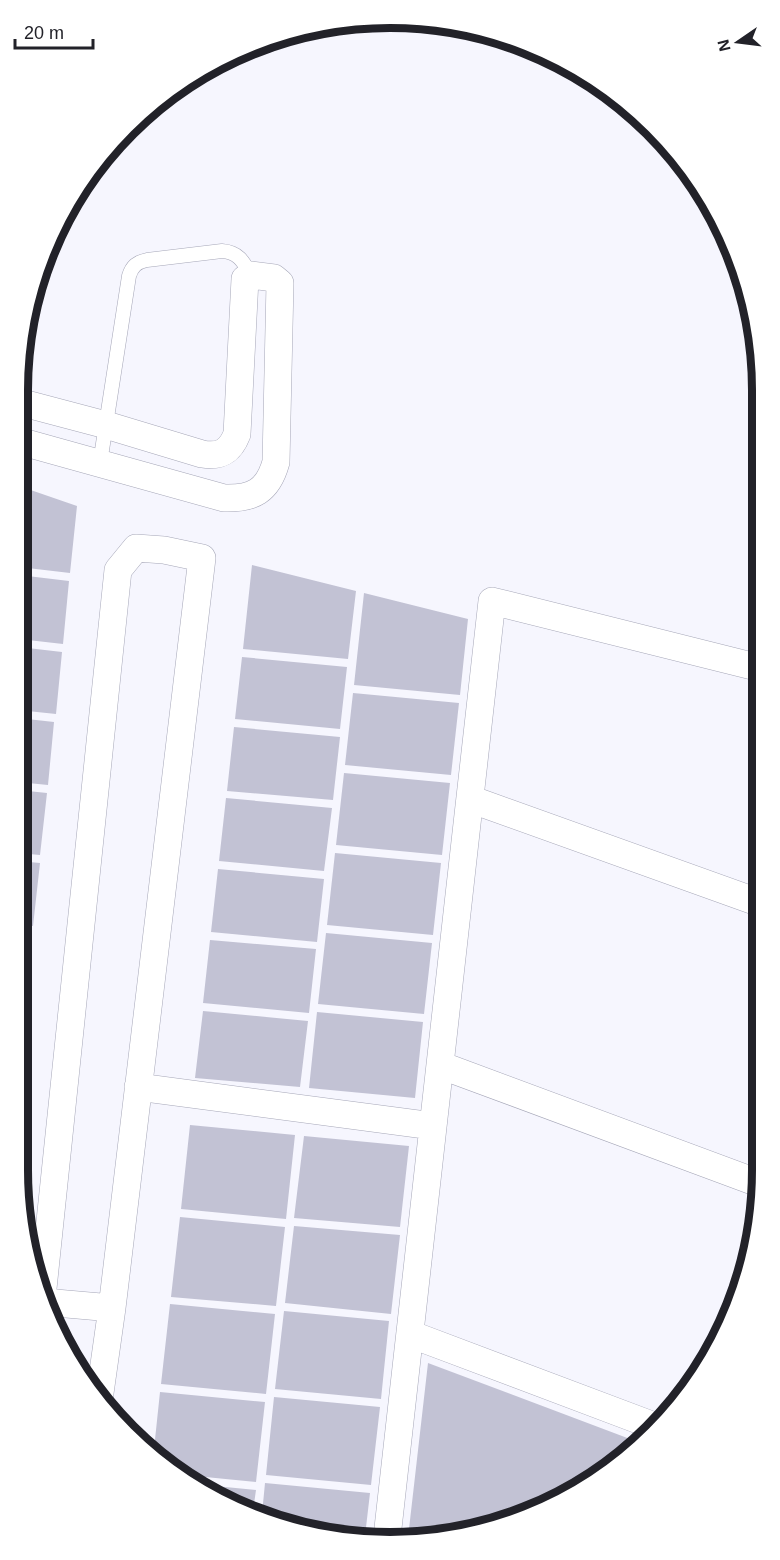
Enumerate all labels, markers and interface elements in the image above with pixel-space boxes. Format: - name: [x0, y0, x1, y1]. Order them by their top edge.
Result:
- scale bar: [15, 12, 93, 50]
- north arrow: [708, 12, 768, 72]
- text: 20 m: [24, 23, 64, 43]
- text: N: [714, 38, 734, 53]

